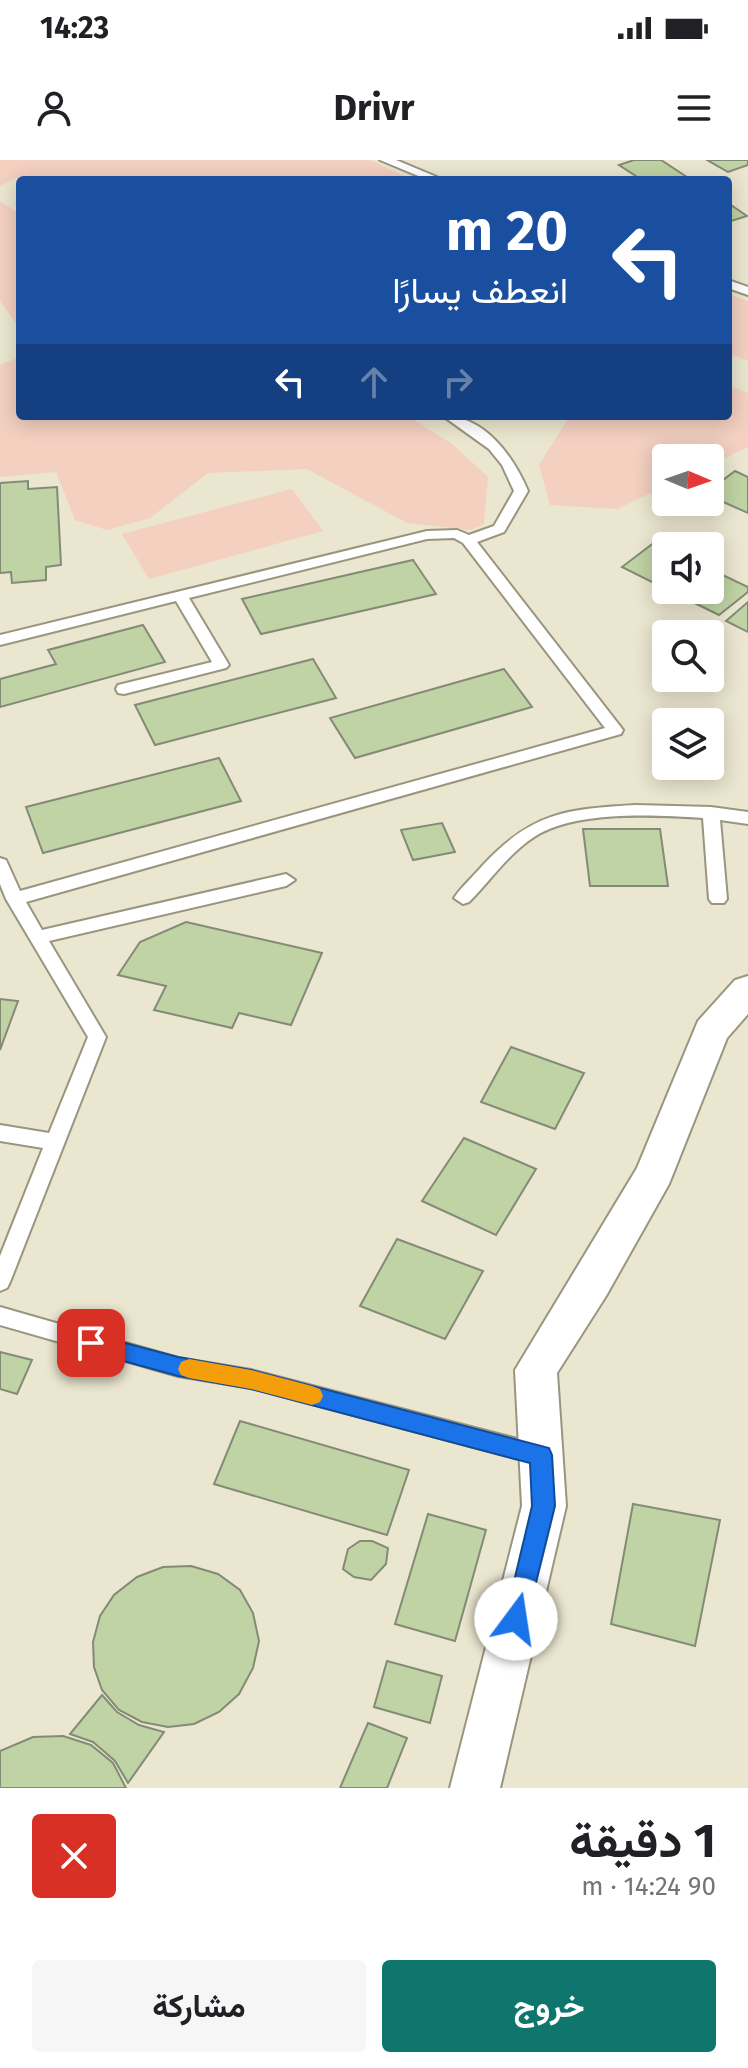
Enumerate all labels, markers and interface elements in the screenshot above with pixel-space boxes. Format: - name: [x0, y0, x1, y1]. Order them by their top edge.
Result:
- text: 14:23: [40, 10, 109, 46]
- icon: person: [32, 86, 76, 130]
- text: Drivr: [334, 86, 414, 130]
- icon: menu: [672, 86, 716, 130]
- text: 20 m: [446, 198, 568, 265]
- icon: left: [596, 208, 700, 312]
- text: انعطف يسارًا: [392, 269, 568, 313]
- icon: left: [268, 360, 312, 404]
- icon: ahead: [352, 360, 396, 404]
- icon: right: [436, 360, 480, 404]
- north arrow: [652, 444, 724, 516]
- map controls: [652, 444, 724, 780]
- button: sound: [652, 532, 724, 604]
- button: search: [652, 620, 724, 692]
- button: layers: [652, 708, 724, 780]
- pin: [57, 1309, 125, 1377]
- icon: arrive: [69, 1321, 113, 1365]
- position arrow: [474, 1577, 558, 1661]
- text: 1 دقيقة: [569, 1812, 716, 1870]
- button: close: [32, 1814, 116, 1898]
- text: 90 m · 14:24: [581, 1871, 716, 1902]
- button: مشاركة: [32, 1960, 366, 2052]
- button: خروج: [382, 1960, 716, 2052]

